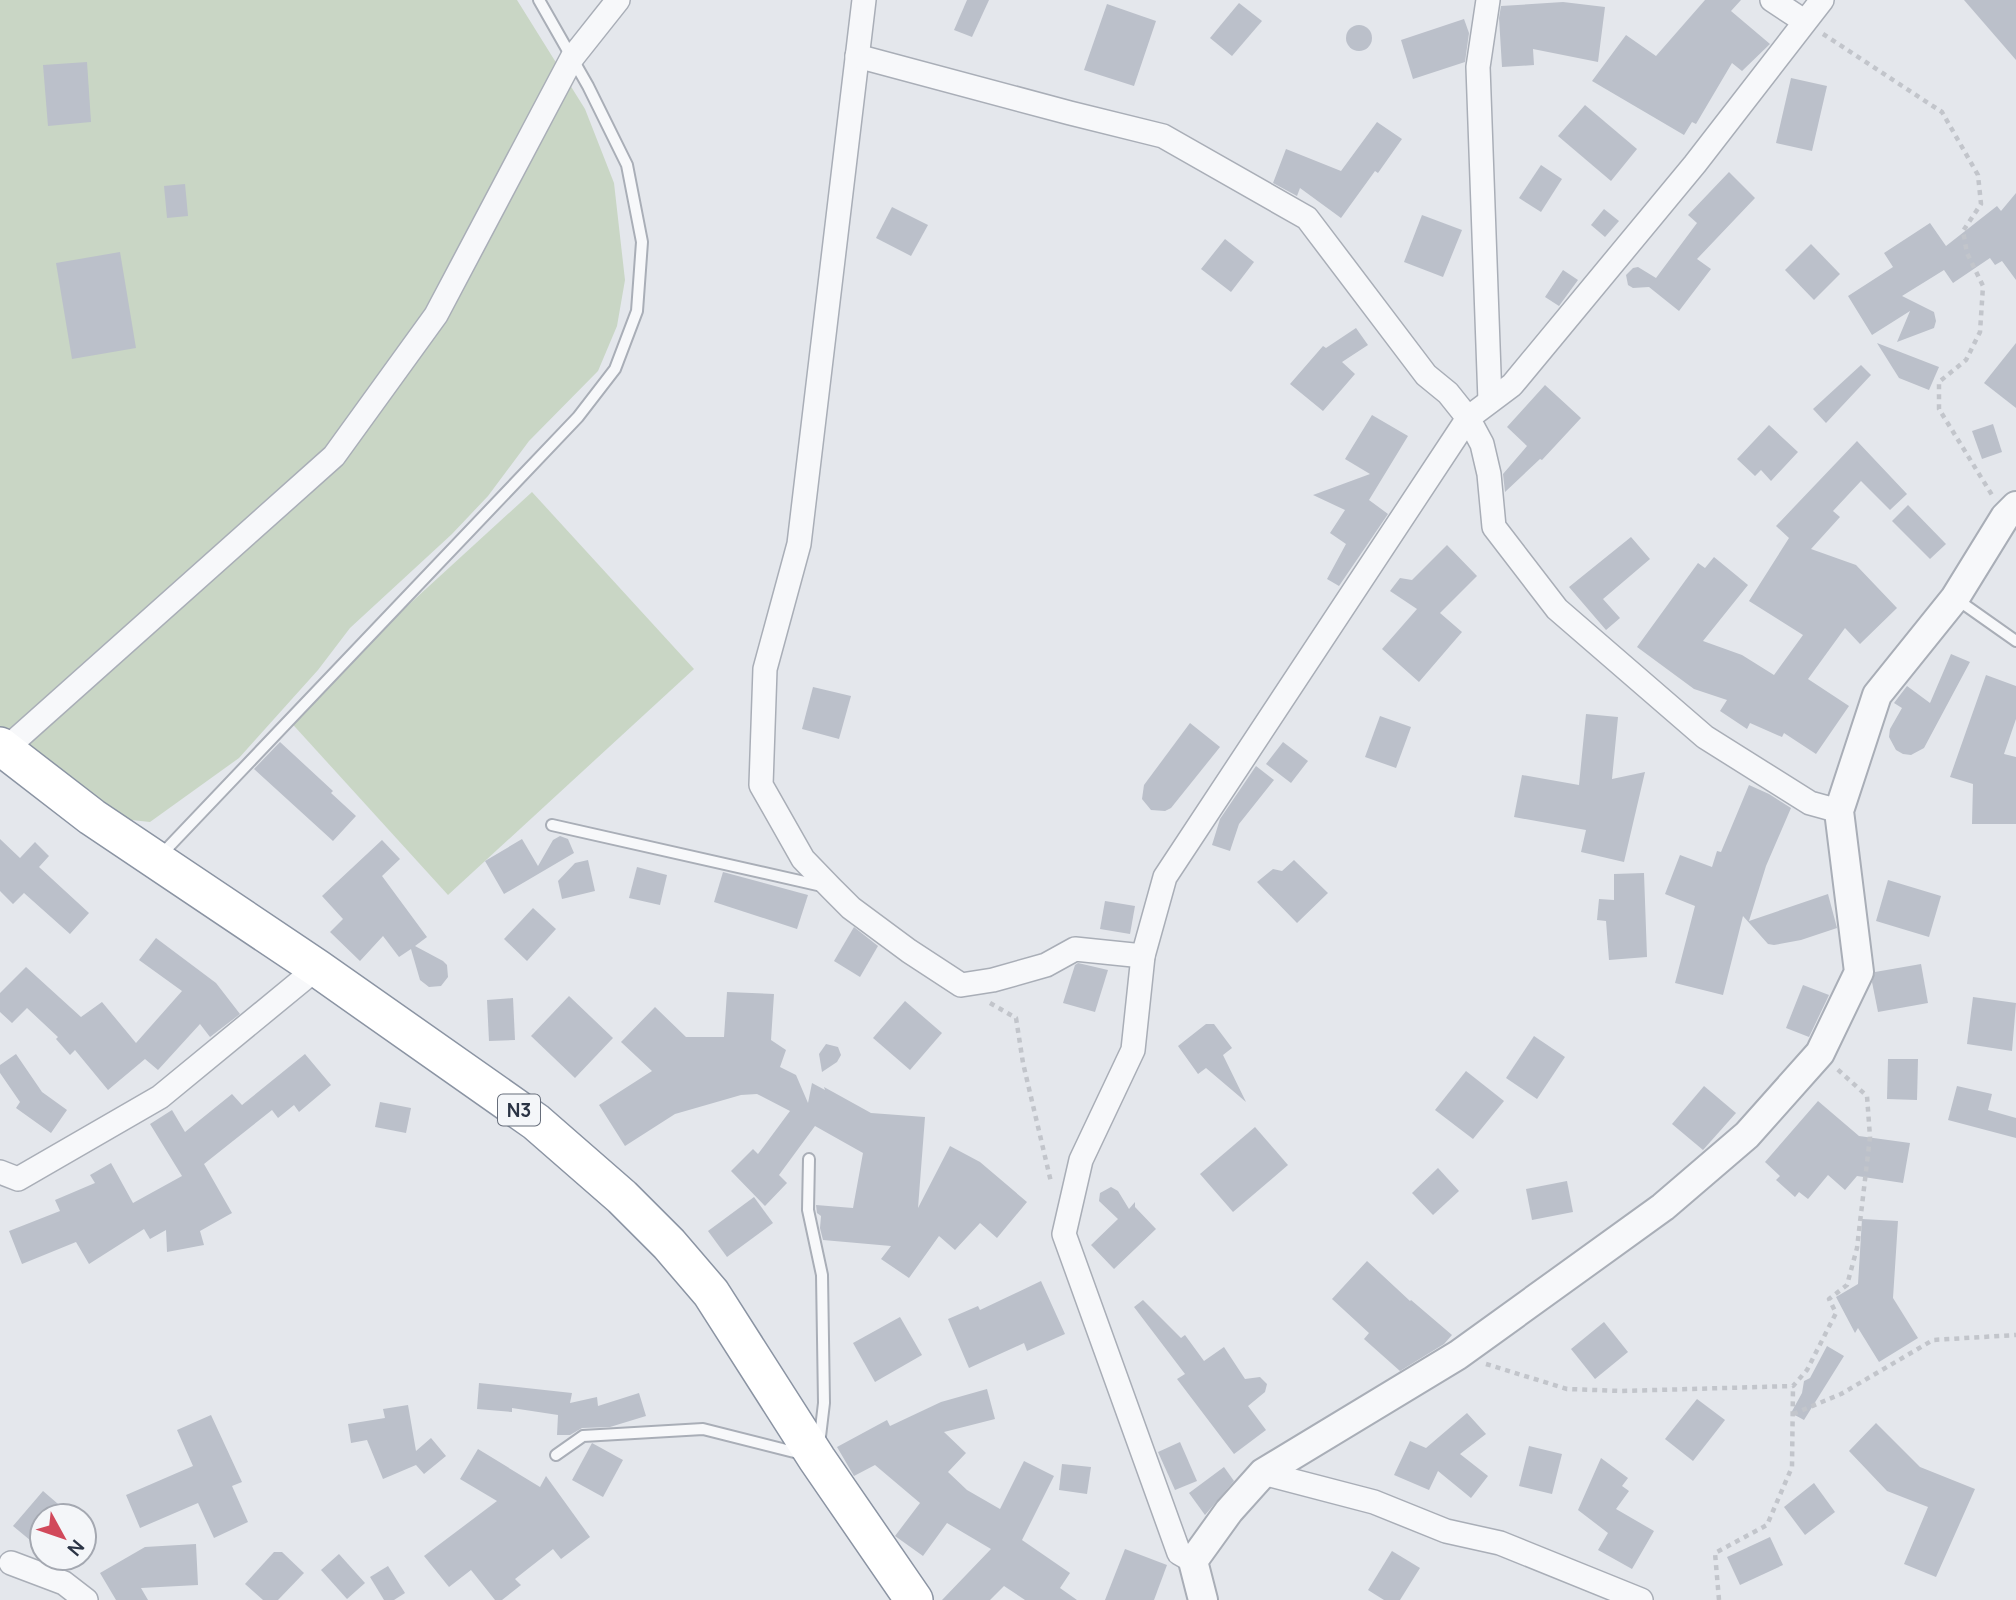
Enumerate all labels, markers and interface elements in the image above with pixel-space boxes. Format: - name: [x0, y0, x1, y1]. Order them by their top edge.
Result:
- road number: N3: [498, 1094, 540, 1126]
- north arrow: [28, 1502, 98, 1572]
- text: N: [62, 1534, 90, 1562]

